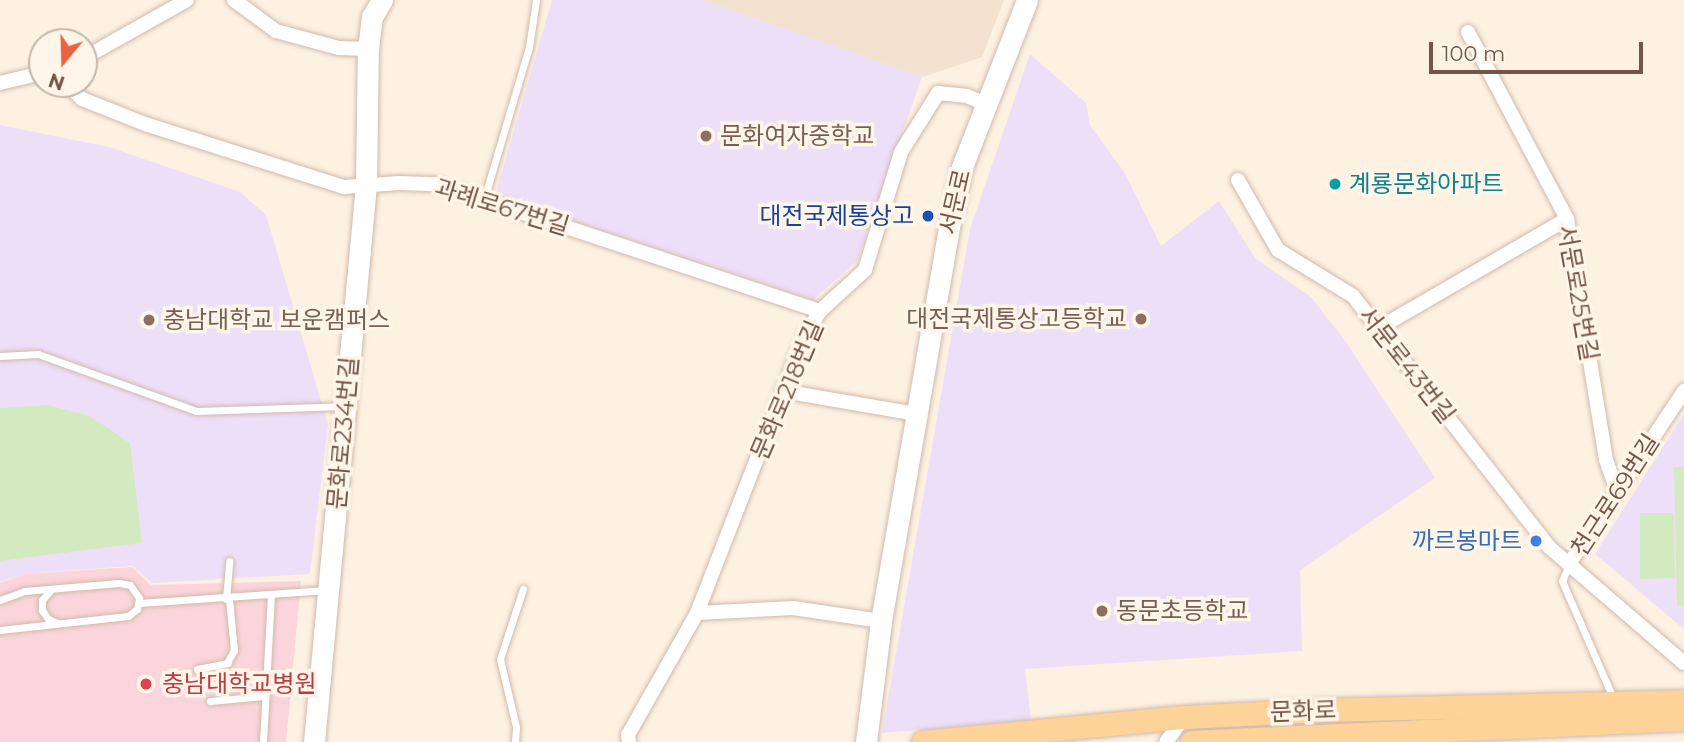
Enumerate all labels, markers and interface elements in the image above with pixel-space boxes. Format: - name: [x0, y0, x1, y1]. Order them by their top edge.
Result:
- north arrow: [28, 28, 98, 98]
- scale bar: [1432, 28, 1646, 72]
- text: 100 m: [1442, 41, 1505, 66]
- text: N: [46, 68, 68, 95]
- place label: 문화여자중학교: [720, 122, 875, 150]
- marker: 문화여자중학교: [698, 128, 714, 144]
- street label: 서문로: [934, 166, 976, 238]
- place label: 계룡문화아파트: [1349, 170, 1504, 198]
- street label: 과례로67번길: [431, 173, 573, 241]
- marker: 계룡문화아파트: [1327, 176, 1343, 192]
- place label: 대전국제통상고: [759, 202, 914, 230]
- marker: 대전국제통상고: [920, 208, 936, 224]
- street label: 서문로25번길: [1552, 223, 1604, 363]
- street label: 서문로43번길: [1353, 301, 1461, 429]
- place label: 대전국제통상고등학교: [906, 305, 1127, 333]
- place label: 충남대학교 보운캠퍼스: [163, 306, 390, 334]
- marker: 대전국제통상고등학교: [1133, 311, 1149, 327]
- marker: 충남대학교 보운캠퍼스: [141, 312, 157, 328]
- street label: 문화로218번길: [745, 316, 829, 464]
- street label: 문화로234번길: [322, 355, 364, 511]
- street label: 천근로69번길: [1565, 429, 1665, 561]
- place label: 까르봉마트: [1412, 527, 1522, 555]
- marker: 까르봉마트: [1528, 533, 1544, 549]
- place label: 동문초등학교: [1116, 597, 1248, 625]
- marker: 동문초등학교: [1094, 603, 1110, 619]
- place label: 충남대학교병원: [162, 670, 317, 698]
- marker: 충남대학교병원: [136, 674, 156, 694]
- street label: 문화로: [1269, 695, 1337, 727]

